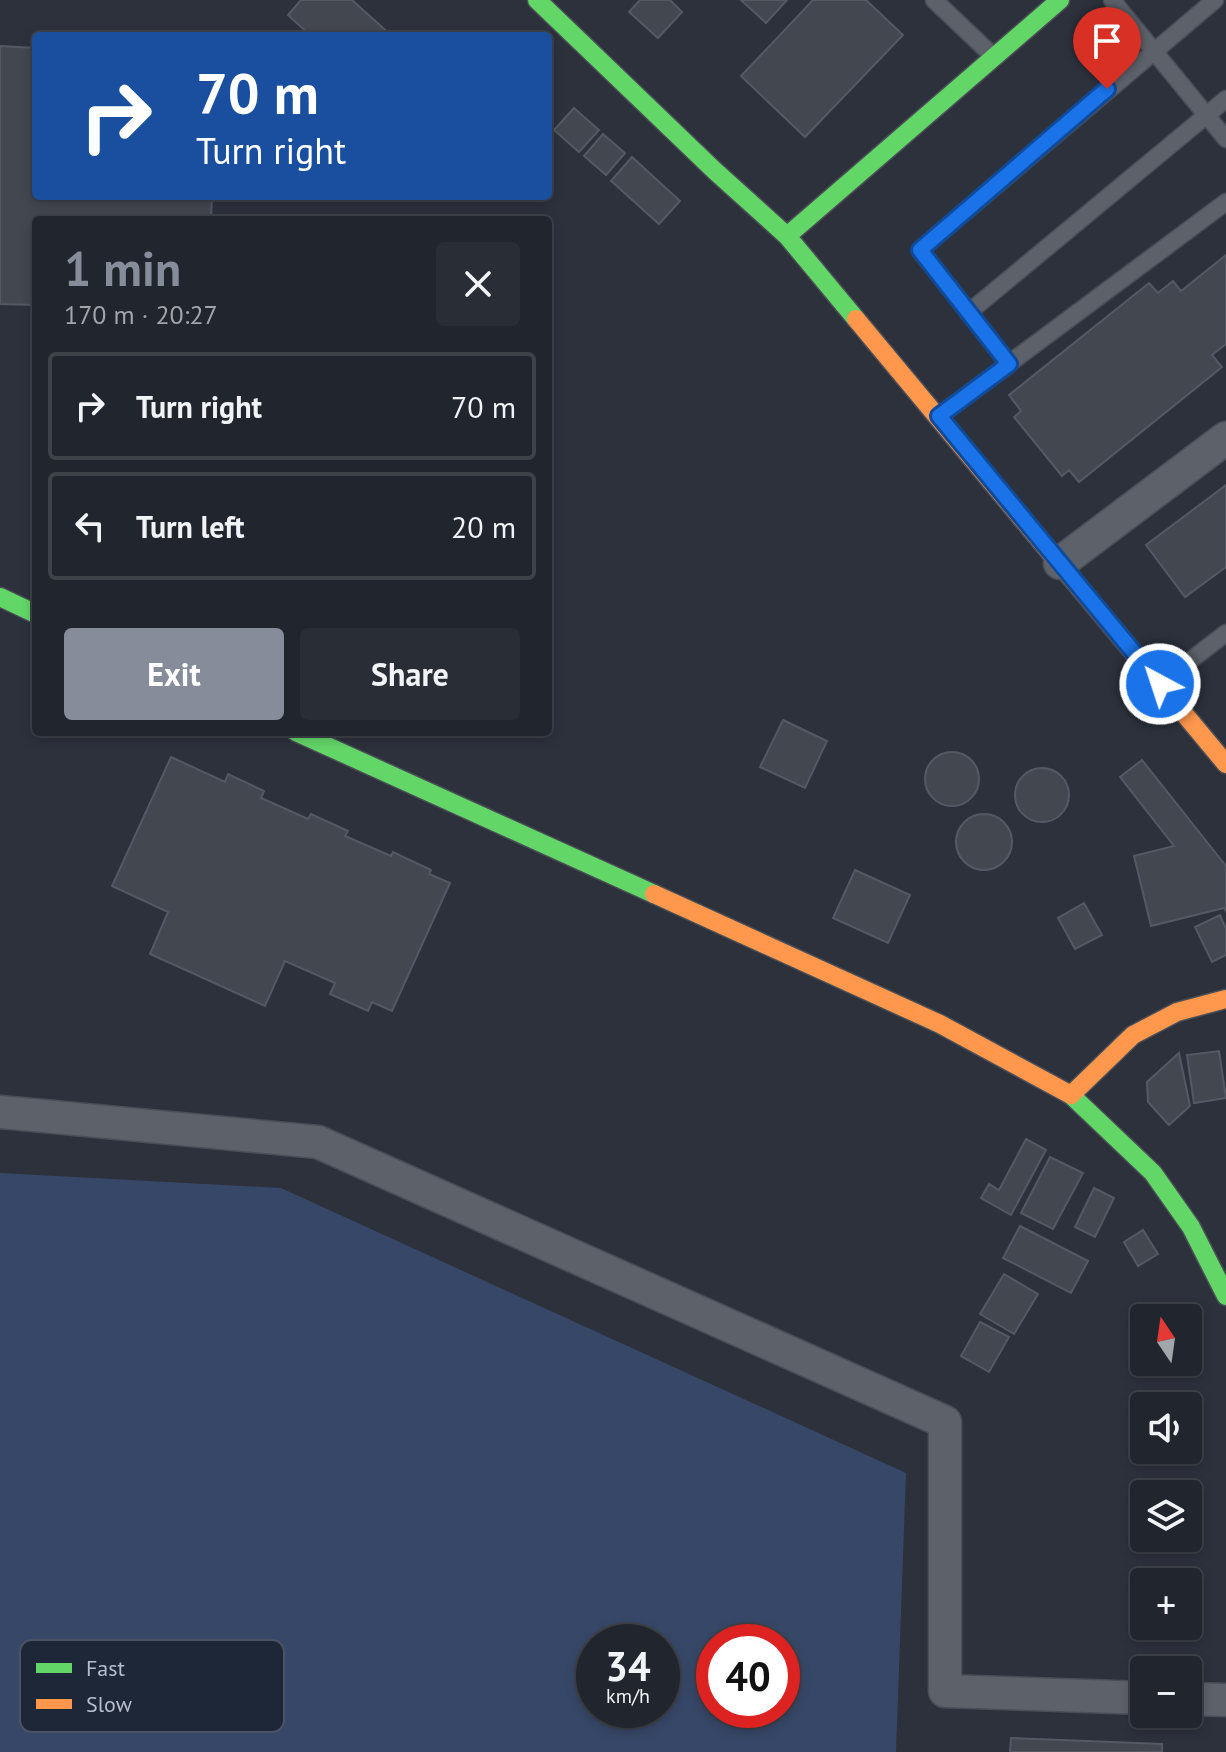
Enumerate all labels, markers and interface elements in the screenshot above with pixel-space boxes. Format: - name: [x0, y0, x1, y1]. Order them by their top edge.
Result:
- pin: [1073, 7, 1141, 89]
- icon: arrive: [1085, 19, 1129, 63]
- text: 70 m: [196, 57, 319, 129]
- icon: right: [64, 64, 168, 168]
- text: Turn right: [196, 127, 346, 174]
- text: 1 min: [64, 237, 181, 299]
- button: close: [436, 242, 520, 326]
- text: 170 m · 20:27: [64, 298, 218, 331]
- icon: right: [68, 384, 112, 428]
- text: Turn right: [136, 387, 262, 426]
- text: 70 m: [451, 387, 516, 426]
- icon: left: [68, 504, 112, 548]
- text: Turn left: [136, 507, 244, 546]
- text: 20 m: [451, 507, 516, 546]
- button: Exit: [64, 628, 284, 720]
- button: Share: [300, 628, 520, 720]
- position arrow: [1118, 642, 1202, 726]
- north arrow: [1130, 1304, 1202, 1376]
- map controls: [1130, 1304, 1202, 1728]
- button: sound: [1130, 1392, 1202, 1464]
- button: layers: [1130, 1480, 1202, 1552]
- button: +: [1130, 1568, 1202, 1640]
- speed limit sign: 40: [696, 1624, 800, 1728]
- legend: [20, 1640, 284, 1732]
- text: 34: [605, 1640, 651, 1692]
- text: Fast: [86, 1654, 126, 1682]
- button: −: [1130, 1656, 1202, 1728]
- text: km/h: [606, 1683, 650, 1709]
- text: Slow: [86, 1690, 132, 1718]

